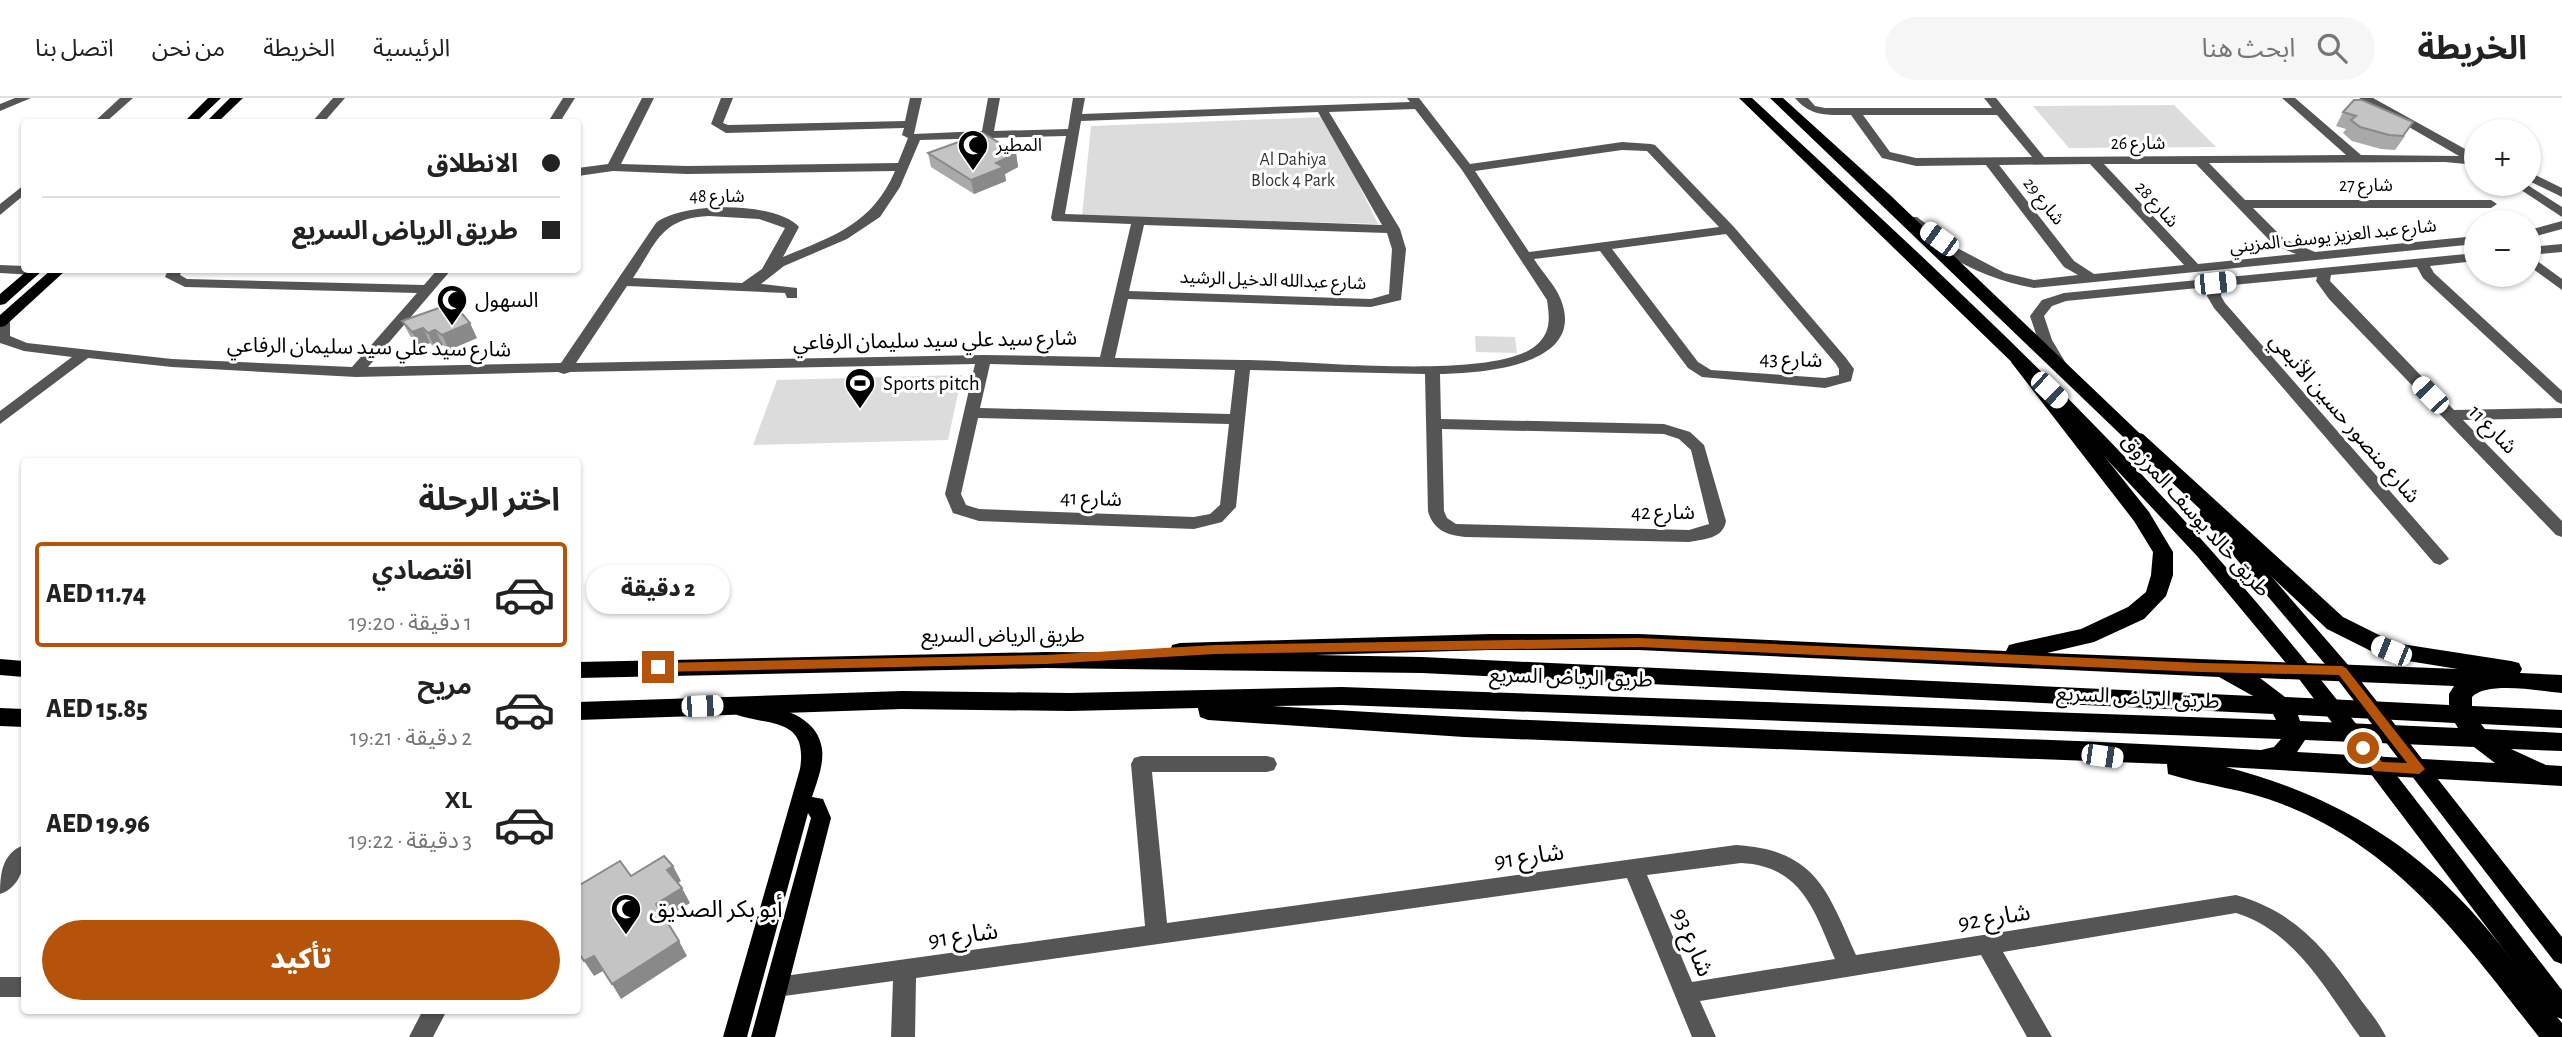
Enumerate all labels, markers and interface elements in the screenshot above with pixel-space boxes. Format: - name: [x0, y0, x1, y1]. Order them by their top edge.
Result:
- search box: [1885, 17, 2375, 80]
- icon: search: [2313, 29, 2351, 67]
- text: الخريطة: [2417, 33, 2527, 66]
- text: ابحث هنا: [2202, 36, 2295, 62]
- text: اتصل بنا: [35, 37, 114, 61]
- text: من نحن: [152, 37, 225, 61]
- text: الخريطة: [263, 37, 335, 61]
- text: الرئيسية: [373, 37, 450, 61]
- map controls: [2464, 119, 2541, 287]
- button: +: [2464, 119, 2541, 196]
- mosque icon: المطير: [956, 128, 990, 172]
- street label: شارع 26: [2111, 135, 2165, 157]
- place label: المطير: [995, 137, 1042, 156]
- text: الانطلاق: [427, 151, 518, 177]
- park label: Al Dahiya Block 4 Park: [1251, 151, 1336, 190]
- street label: شارع 29: [2016, 175, 2067, 231]
- street label: شارع 27: [2339, 177, 2393, 199]
- street label: شارع 28: [2128, 178, 2181, 234]
- street label: شارع 48: [689, 188, 745, 210]
- button: −: [2464, 210, 2541, 287]
- street label: شارع عبد العزيز يوسف المزيني: [2229, 217, 2438, 261]
- text: طريق الرياض السريع: [292, 218, 518, 244]
- car: [1916, 218, 1963, 260]
- street label: شارع عبدالله الدخيل الرشيد: [1179, 269, 1367, 297]
- car: [2194, 270, 2237, 296]
- mosque icon: السهول: [435, 283, 469, 327]
- place label: السهول: [475, 290, 538, 312]
- street label: شارع سيد علي سيد سليمان الرفاعي: [793, 328, 1077, 358]
- street label: شارع منصور حسين الأنبعي: [2262, 329, 2424, 510]
- street label: شارع سيد علي سيد سليمان الرفاعي: [227, 335, 511, 365]
- street label: شارع 43: [1759, 348, 1823, 375]
- sports icon: Sports pitch: [843, 366, 877, 410]
- car: [2027, 368, 2072, 412]
- place label: Sports pitch: [883, 373, 980, 394]
- car: [2408, 373, 2453, 417]
- street label: شارع 11: [2462, 401, 2521, 461]
- street label: طريق خالد يوسف المرزوق: [2116, 430, 2274, 602]
- text: اختر الرحلة: [419, 484, 560, 516]
- street label: شارع 41: [1060, 487, 1122, 514]
- street label: شارع 42: [1631, 502, 1695, 527]
- text: اقتصادي: [372, 558, 472, 584]
- icon: car: [493, 563, 556, 626]
- callout: 2 دقيقة: [586, 566, 730, 614]
- text: 2 دقيقة: [621, 578, 695, 601]
- text: AED 11.74: [46, 581, 146, 607]
- text: 1 دقيقة · 19:20: [348, 612, 472, 635]
- street label: طريق الرياض السريع: [921, 625, 1085, 650]
- car: [2368, 633, 2415, 669]
- route end: [642, 651, 674, 683]
- street label: طريق الرياض السريع: [1489, 664, 1653, 695]
- text: مريح: [417, 673, 472, 699]
- icon: car: [493, 678, 556, 741]
- street label: طريق الرياض السريع: [2056, 683, 2220, 716]
- car: [681, 695, 724, 717]
- text: AED 15.85: [46, 696, 148, 722]
- text: 2 دقيقة · 19:21: [350, 727, 472, 750]
- route start: [2347, 732, 2379, 764]
- car: [2080, 743, 2125, 769]
- text: XL: [445, 787, 472, 813]
- icon: car: [493, 793, 556, 856]
- text: AED 19.96: [46, 811, 150, 837]
- text: 3 دقيقة · 19:22: [349, 830, 472, 853]
- street label: شارع 91: [1493, 840, 1566, 878]
- mosque icon: أبو بكر الصديق: [609, 892, 643, 936]
- place label: أبو بكر الصديق: [649, 893, 783, 924]
- street label: شارع 92: [1956, 900, 2033, 939]
- street label: شارع 93: [1663, 905, 1717, 982]
- street label: شارع 91: [927, 919, 1000, 957]
- button: تأكيد: [42, 920, 560, 1000]

